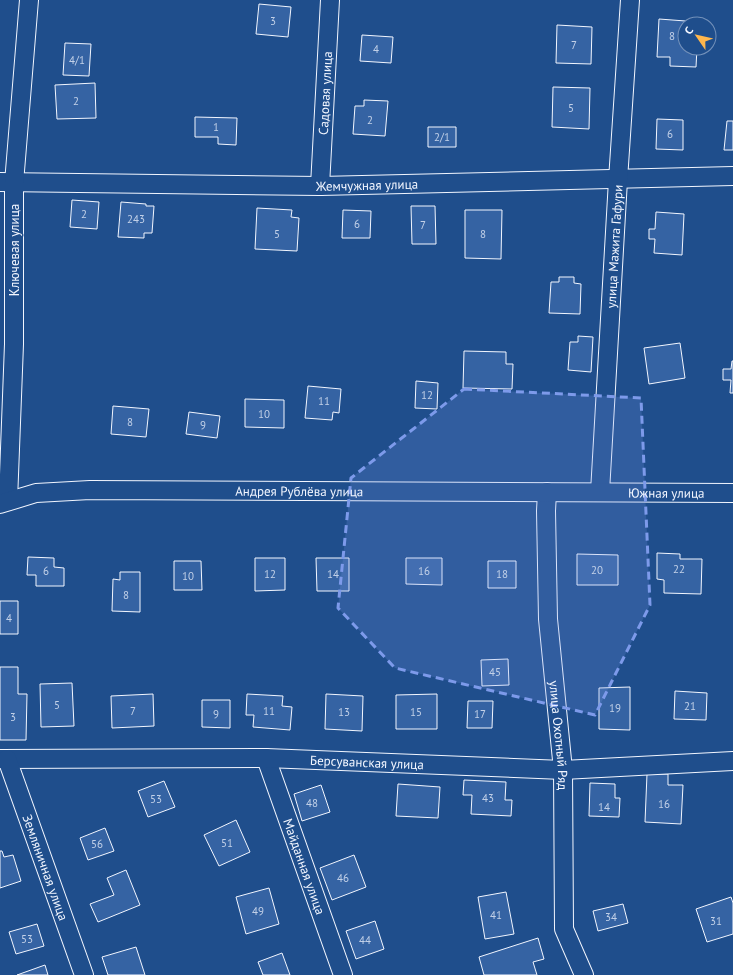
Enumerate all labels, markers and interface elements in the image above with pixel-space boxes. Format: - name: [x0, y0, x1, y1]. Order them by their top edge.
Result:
- house number: 3: [270, 14, 276, 28]
- north arrow: [677, 16, 717, 56]
- text: С: [681, 24, 696, 37]
- house number: 8: [669, 29, 675, 43]
- house number: 7: [571, 38, 577, 52]
- house number: 4: [373, 42, 379, 56]
- street label: Садовая улица: [314, 51, 336, 135]
- house number: 4/1: [69, 53, 85, 67]
- house number: 2: [73, 94, 79, 108]
- house number: 5: [568, 101, 574, 115]
- house number: 2: [367, 113, 373, 127]
- house number: 1: [213, 120, 219, 134]
- house number: 6: [667, 127, 673, 141]
- house number: 2/1: [434, 130, 450, 144]
- street label: Жемчужная улица: [315, 175, 418, 195]
- street label: улица Мажита Гафури: [602, 184, 626, 309]
- street label: Ключевая улица: [6, 204, 23, 296]
- house number: 2: [81, 207, 87, 221]
- house number: 243: [127, 212, 145, 226]
- house number: 6: [354, 217, 360, 231]
- house number: 7: [420, 218, 426, 232]
- house number: 5: [274, 227, 280, 241]
- house number: 8: [480, 227, 486, 241]
- house number: 12: [421, 388, 433, 402]
- house number: 11: [318, 394, 330, 408]
- house number: 10: [258, 407, 270, 421]
- house number: 8: [127, 415, 133, 429]
- house number: 9: [200, 418, 206, 432]
- street label: Андрея Рублёва улица: [235, 482, 363, 500]
- street label: Южная улица: [628, 484, 705, 501]
- house number: 22: [673, 562, 685, 576]
- house number: 20: [591, 563, 603, 577]
- house number: 6: [43, 564, 49, 578]
- house number: 16: [418, 564, 430, 578]
- house number: 12: [264, 567, 276, 581]
- house number: 14: [327, 567, 339, 581]
- house number: 18: [496, 567, 508, 581]
- house number: 10: [182, 569, 194, 583]
- house number: 8: [123, 588, 129, 602]
- house number: 4: [6, 611, 12, 625]
- house number: 45: [489, 665, 501, 679]
- street label: улица Охотный Ряд: [546, 680, 572, 790]
- house number: 5: [54, 698, 60, 712]
- house number: 21: [684, 699, 696, 713]
- house number: 19: [609, 701, 621, 715]
- house number: 7: [130, 704, 136, 718]
- house number: 11: [263, 704, 275, 718]
- house number: 13: [338, 705, 350, 719]
- house number: 15: [410, 705, 422, 719]
- house number: 9: [213, 707, 219, 721]
- house number: 17: [474, 707, 486, 721]
- house number: 3: [10, 710, 16, 724]
- street label: Берсуванская улица: [310, 751, 424, 773]
- house number: 43: [482, 791, 494, 805]
- house number: 53: [150, 792, 162, 806]
- house number: 48: [306, 796, 318, 810]
- house number: 16: [658, 797, 670, 811]
- house number: 14: [598, 800, 610, 814]
- street label: Земляничная улица: [19, 812, 72, 923]
- street label: Майданная улица: [280, 816, 329, 917]
- house number: 51: [221, 836, 233, 850]
- house number: 56: [91, 837, 103, 851]
- house number: 46: [337, 871, 349, 885]
- house number: 49: [252, 904, 264, 918]
- house number: 41: [490, 908, 502, 922]
- house number: 34: [605, 910, 617, 924]
- house number: 31: [710, 914, 722, 928]
- house number: 53: [21, 932, 33, 946]
- house number: 44: [359, 933, 371, 947]

